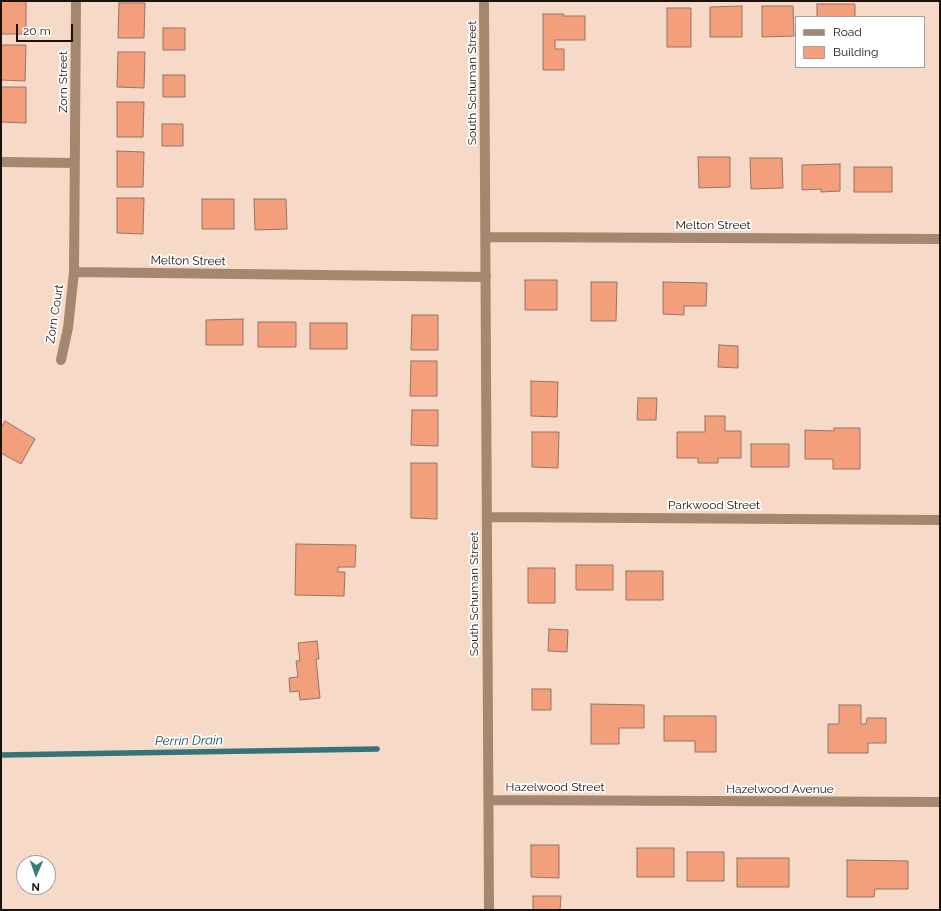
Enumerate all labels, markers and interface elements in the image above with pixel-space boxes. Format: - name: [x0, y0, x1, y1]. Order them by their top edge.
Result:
- scale bar: [18, 16, 75, 42]
- legend: [795, 16, 925, 68]
- street label: South Schuman Street: [465, 21, 479, 145]
- text: 20 m: [23, 24, 51, 38]
- text: Road: [833, 25, 862, 39]
- text: Building: [833, 45, 879, 59]
- street label: Zorn Street: [56, 51, 70, 113]
- street label: Melton Street: [675, 218, 751, 232]
- street label: Melton Street: [150, 253, 226, 269]
- street label: Zorn Court: [43, 283, 67, 345]
- street label: Parkwood Street: [668, 498, 760, 512]
- street label: South Schuman Street: [467, 532, 481, 656]
- water label: Perrin Drain: [155, 733, 223, 749]
- street label: Hazelwood Street: [506, 780, 604, 794]
- street label: Hazelwood Avenue: [726, 782, 834, 796]
- north arrow: [16, 855, 56, 895]
- text: N: [31, 880, 40, 893]

